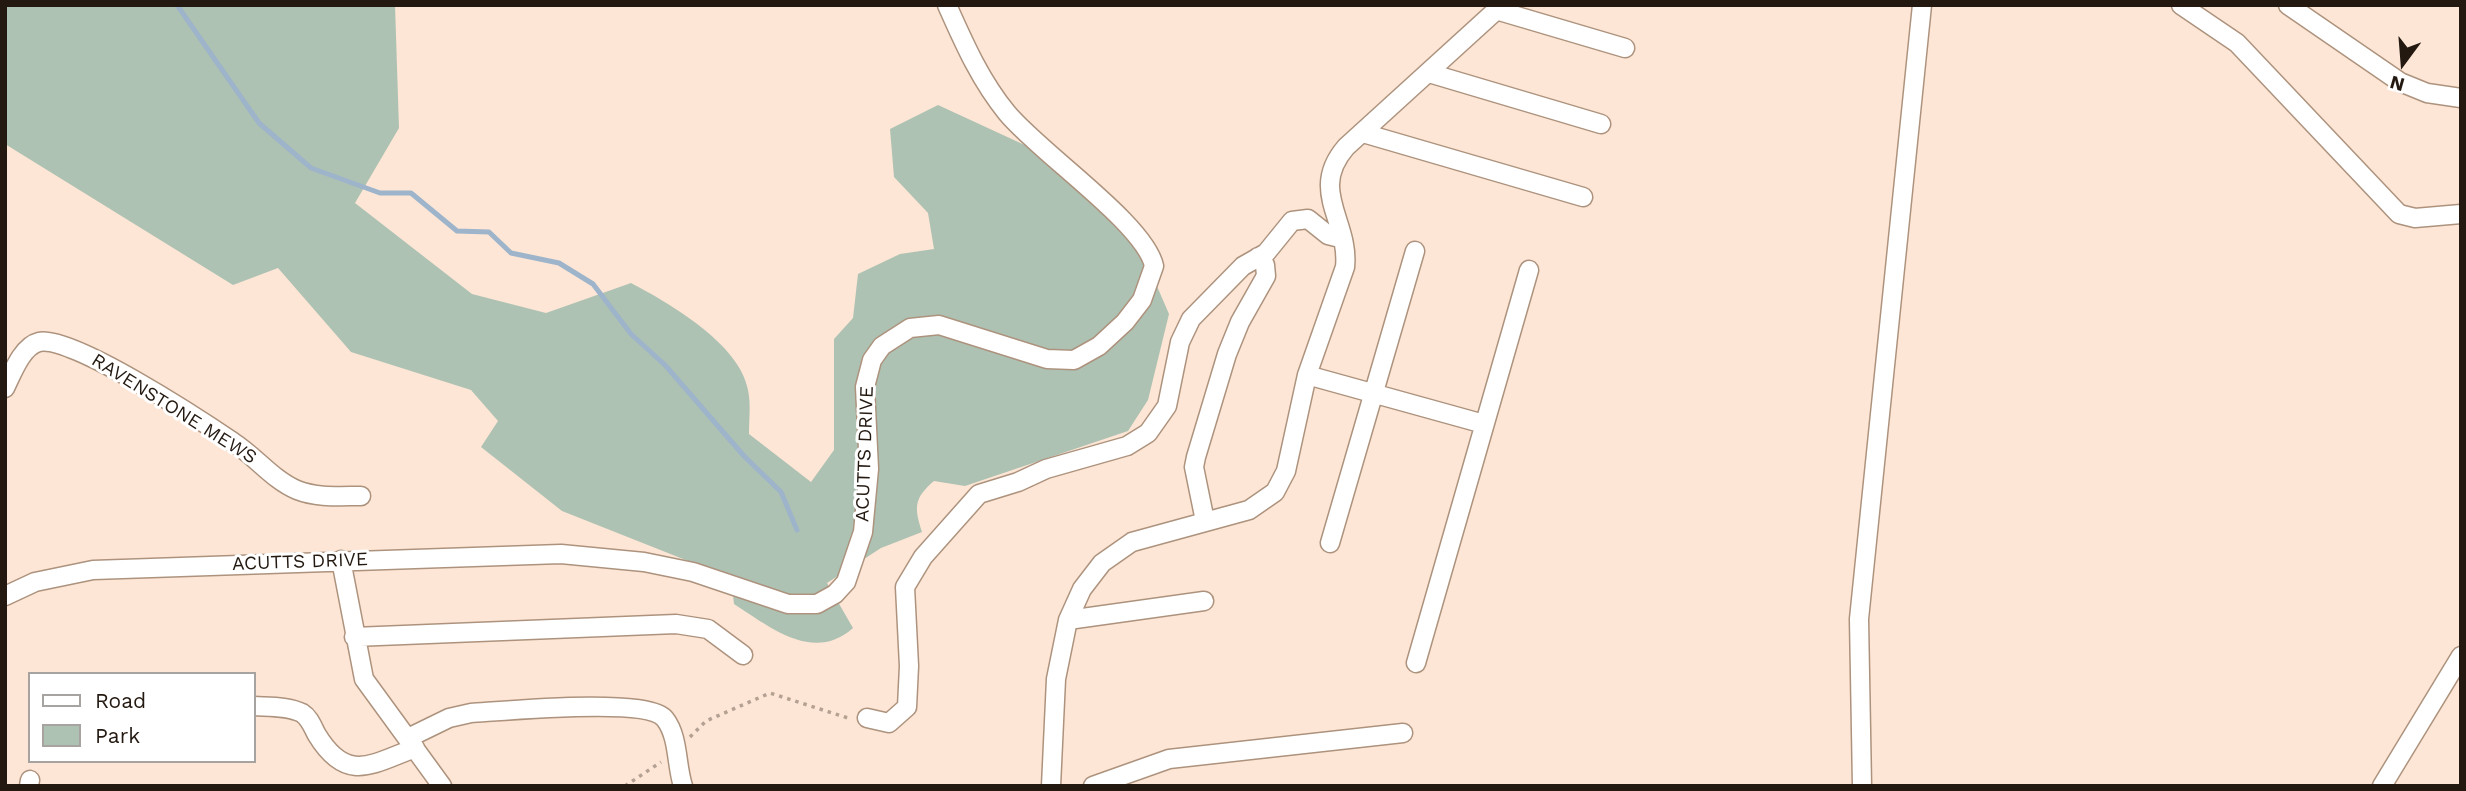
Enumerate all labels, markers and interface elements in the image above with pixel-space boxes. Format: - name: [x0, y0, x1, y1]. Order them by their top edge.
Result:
- north arrow: [2368, 28, 2438, 98]
- text: N: [2387, 71, 2407, 97]
- street label: RAVENSTONE MEWS: [87, 349, 261, 469]
- street label: ACUTTS DRIVE: [851, 386, 879, 522]
- street label: ACUTTS DRIVE: [232, 548, 368, 576]
- legend: [28, 672, 256, 763]
- text: Road: [95, 688, 146, 713]
- text: Park: [95, 723, 140, 748]

